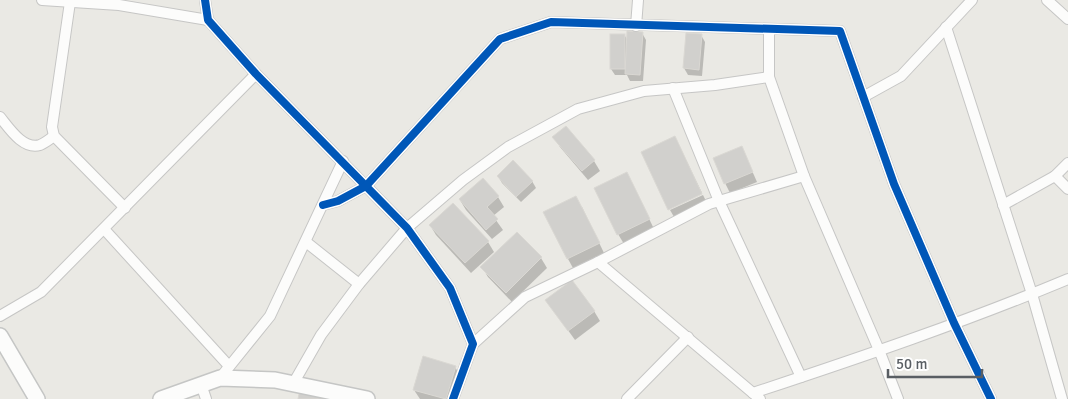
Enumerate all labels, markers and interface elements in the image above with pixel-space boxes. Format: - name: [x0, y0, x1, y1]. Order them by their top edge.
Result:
- scale bar: [888, 346, 982, 378]
- text: 50 m: [896, 355, 927, 373]

